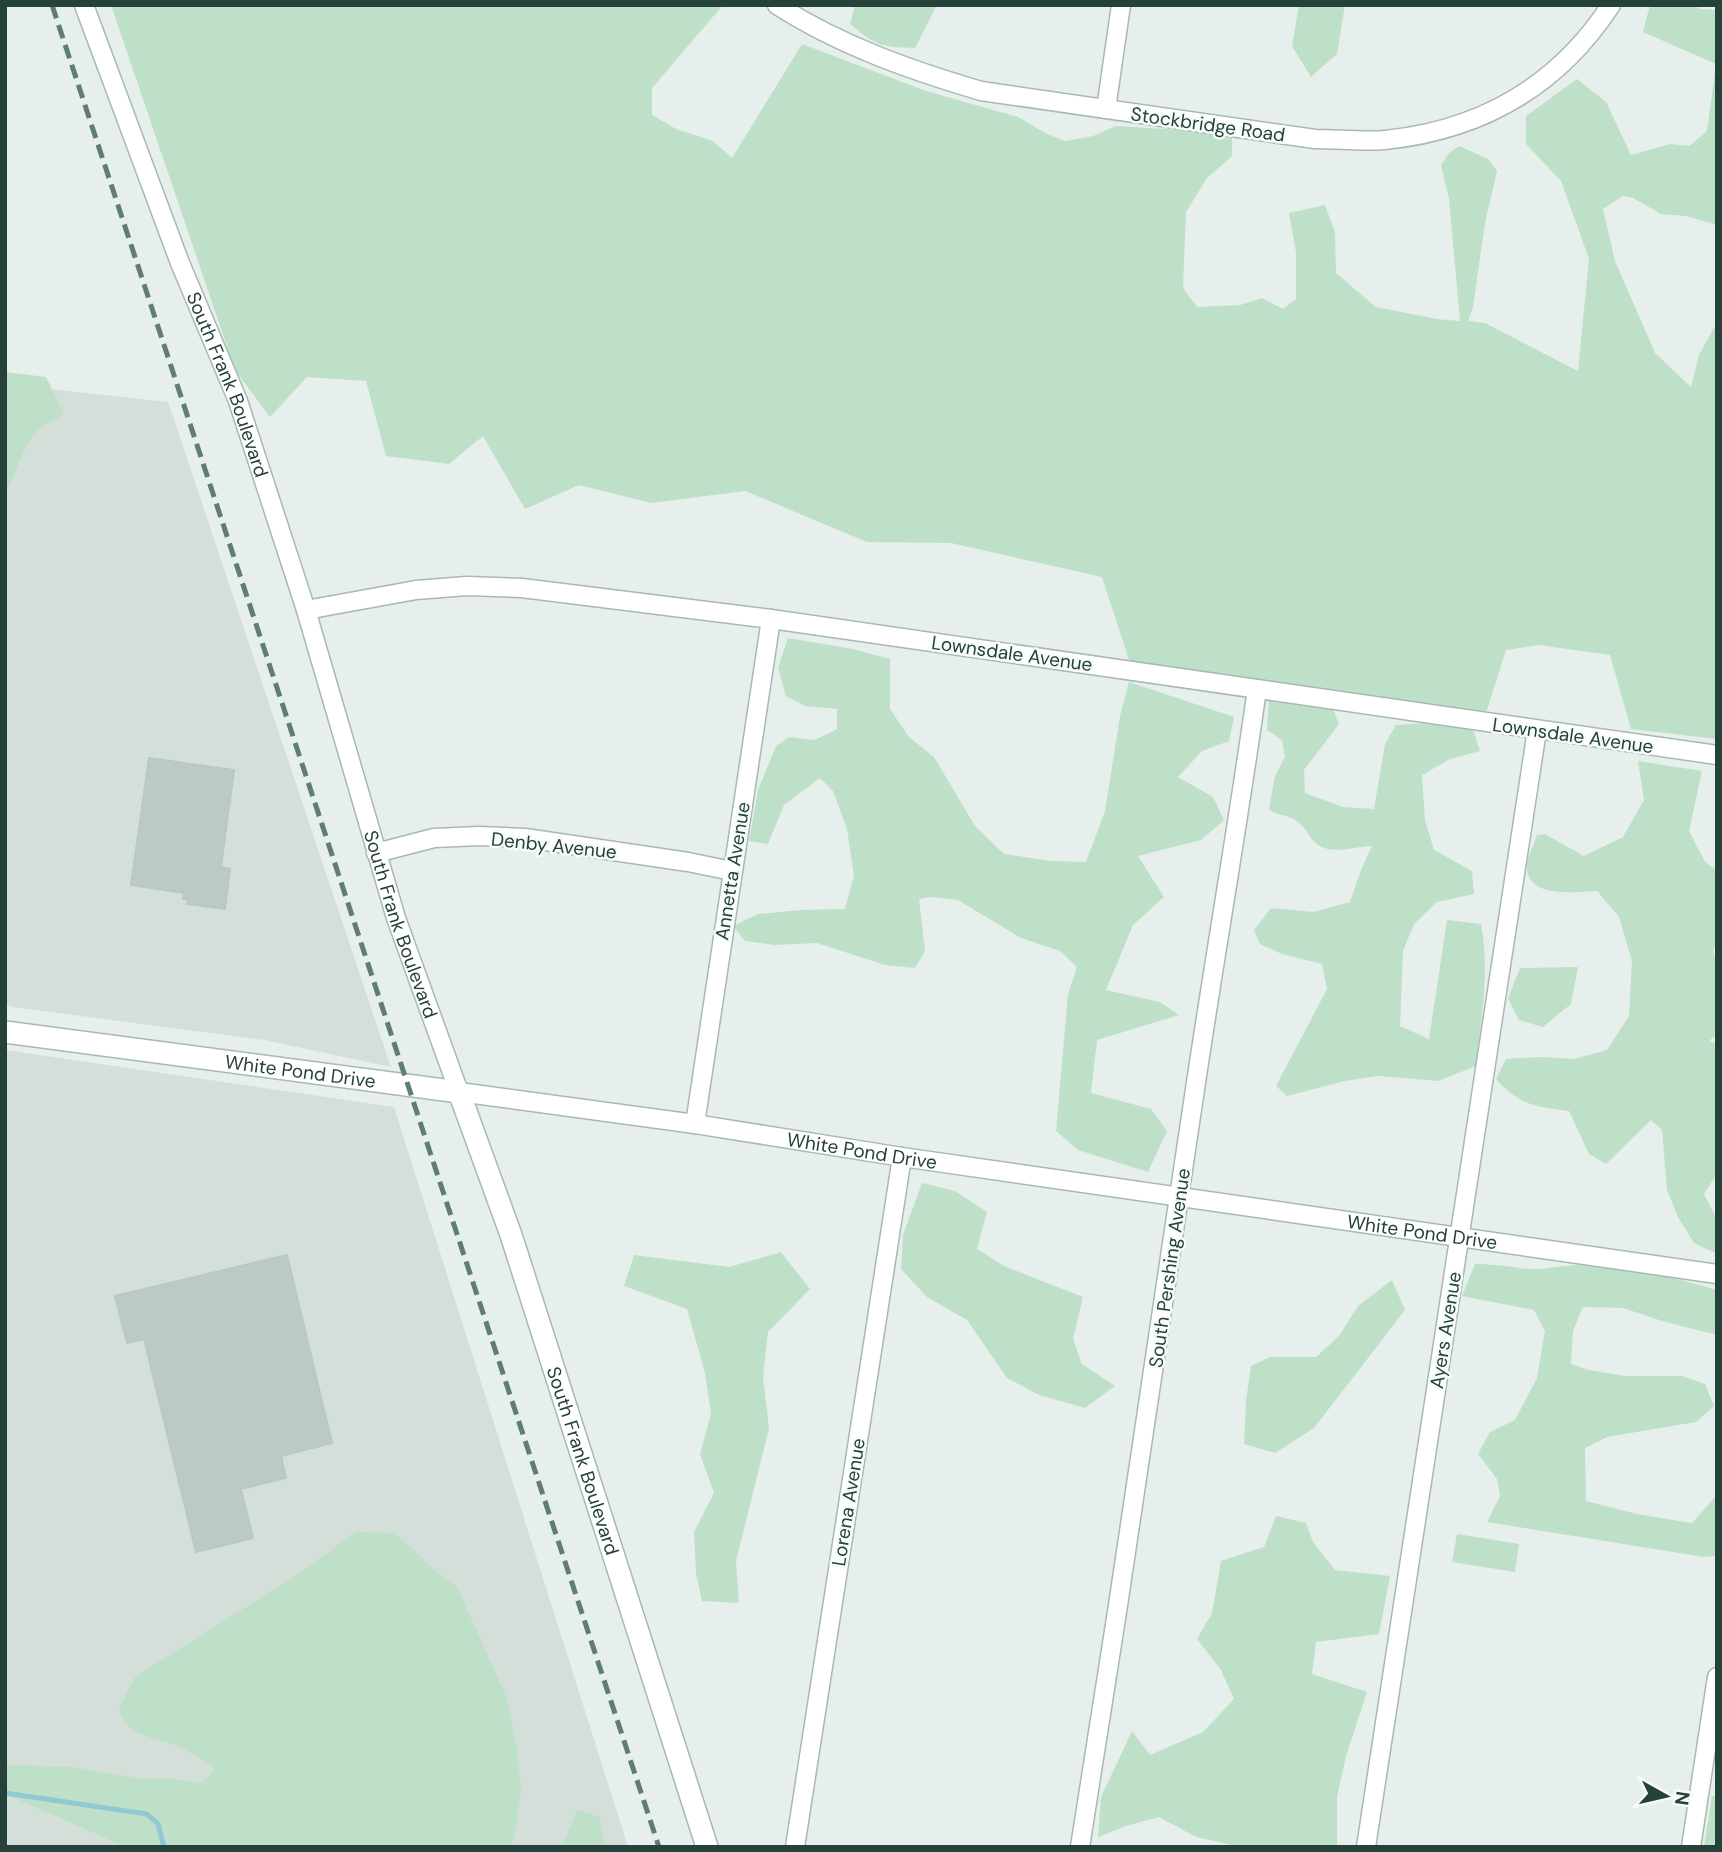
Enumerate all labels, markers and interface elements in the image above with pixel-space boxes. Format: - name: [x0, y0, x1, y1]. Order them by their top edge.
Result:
- street label: Stockbridge Road: [1129, 101, 1287, 148]
- street label: South Frank Boulevard: [181, 288, 274, 480]
- street label: Lownsdale Avenue: [930, 630, 1094, 677]
- street label: Lownsdale Avenue: [1491, 712, 1655, 759]
- street label: Annetta Avenue: [709, 800, 756, 942]
- street label: Denby Avenue: [490, 826, 618, 865]
- street label: South Frank Boulevard: [358, 827, 443, 1022]
- street label: White Pond Drive: [224, 1049, 377, 1094]
- street label: White Pond Drive: [785, 1127, 939, 1175]
- street label: South Pershing Avenue: [1143, 1167, 1196, 1369]
- street label: White Pond Drive: [1345, 1209, 1499, 1255]
- street label: Ayers Avenue: [1424, 1270, 1467, 1390]
- street label: South Frank Boulevard: [541, 1363, 625, 1558]
- street label: Lorena Avenue: [826, 1436, 871, 1568]
- north arrow: [1631, 1761, 1701, 1831]
- text: N: [1669, 1790, 1696, 1807]

